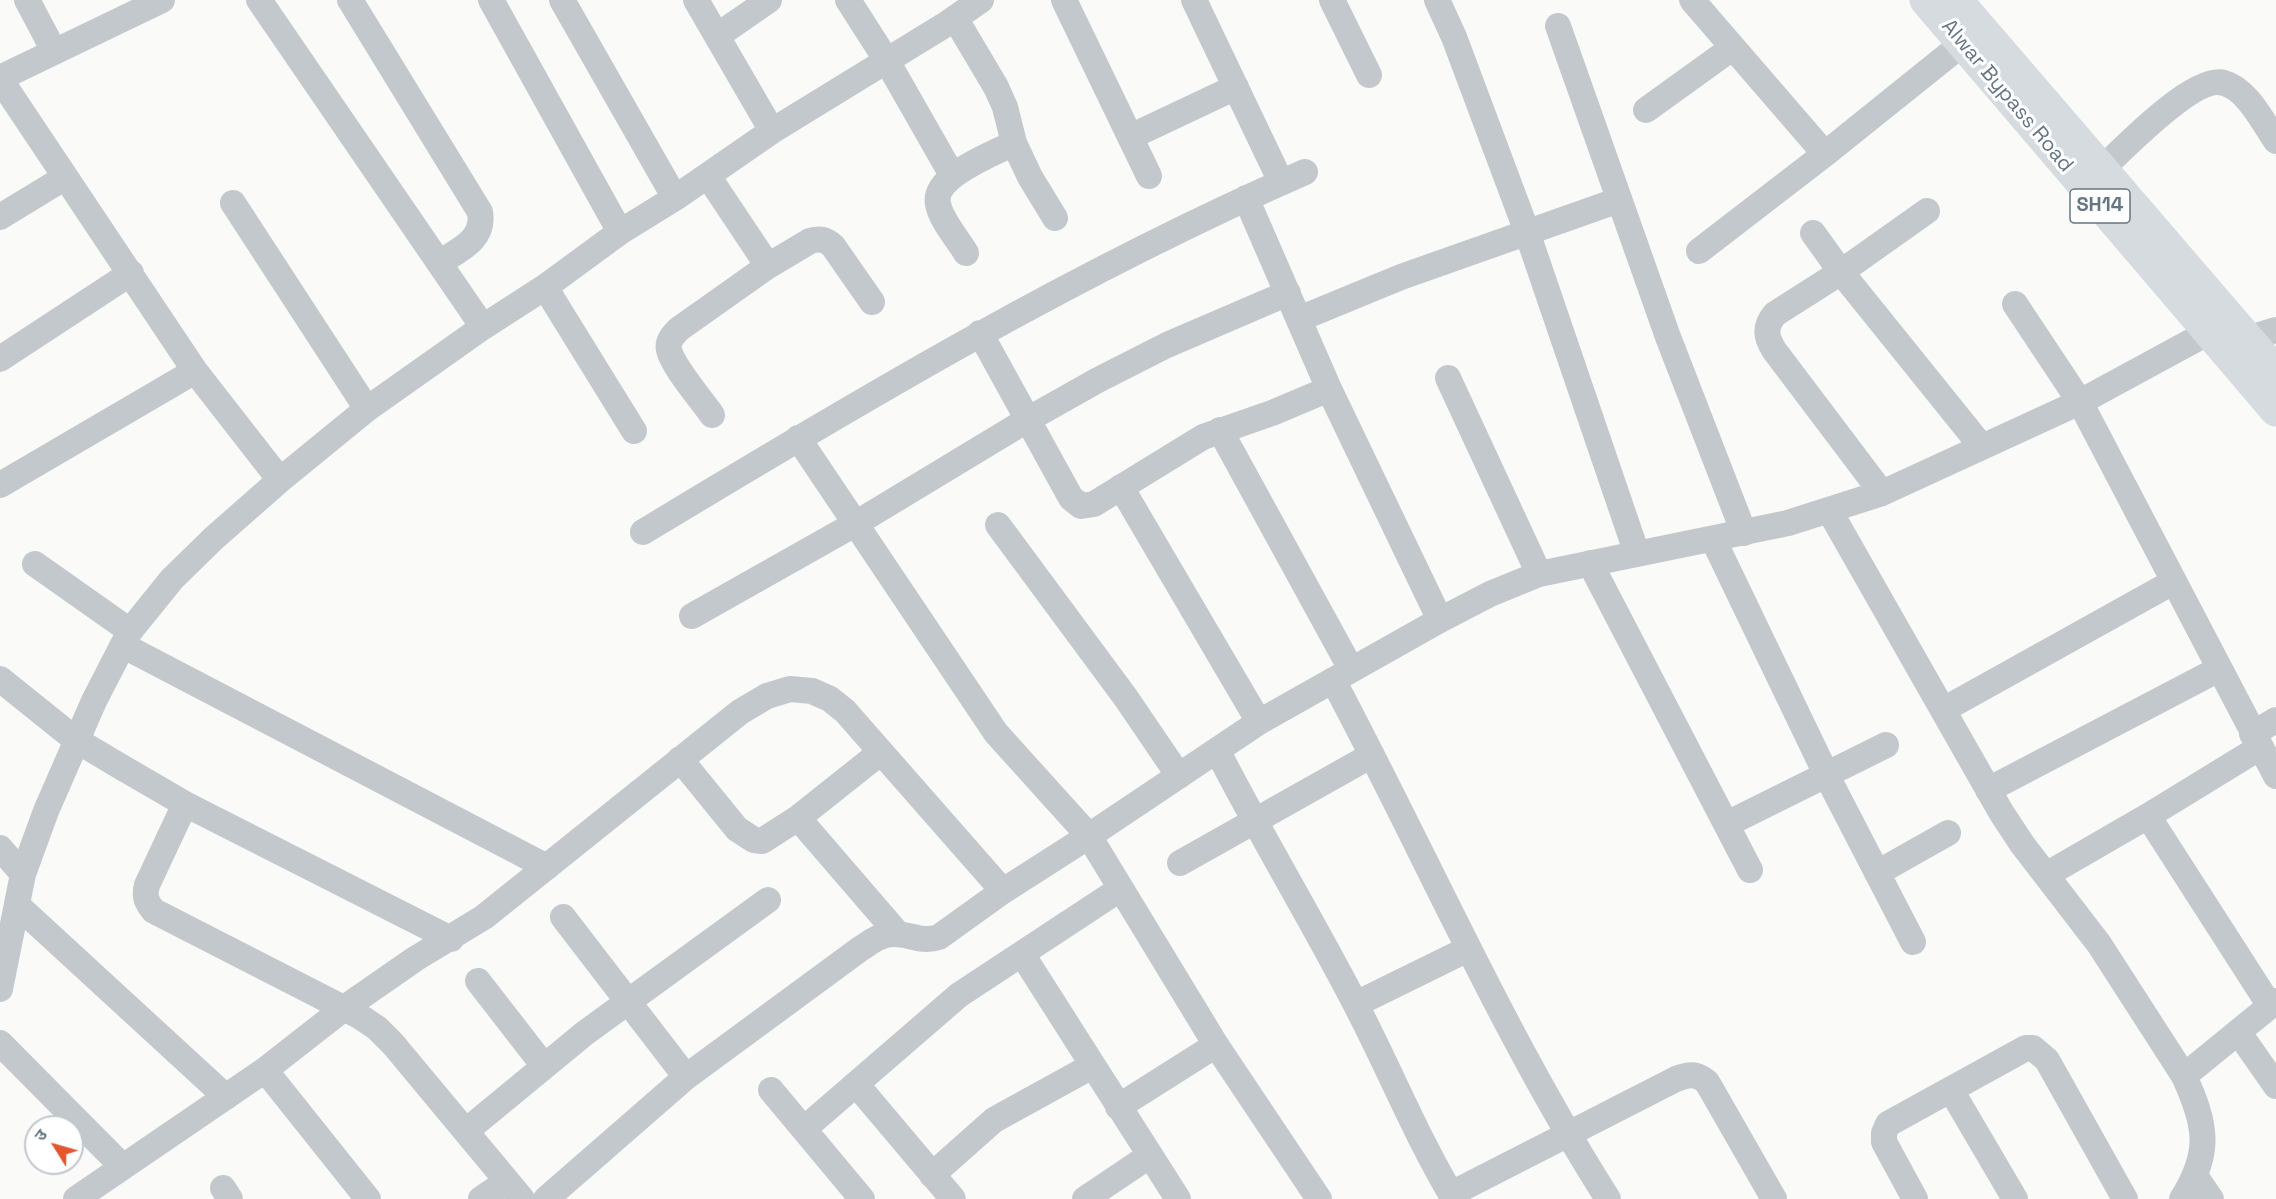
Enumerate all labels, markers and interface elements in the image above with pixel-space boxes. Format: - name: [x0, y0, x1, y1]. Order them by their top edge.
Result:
- street label: Alwar Bypass Road: [1936, 14, 2078, 178]
- road number: SH14: [2070, 189, 2130, 223]
- north arrow: [24, 1115, 84, 1175]
- text: उ: [30, 1125, 52, 1145]

